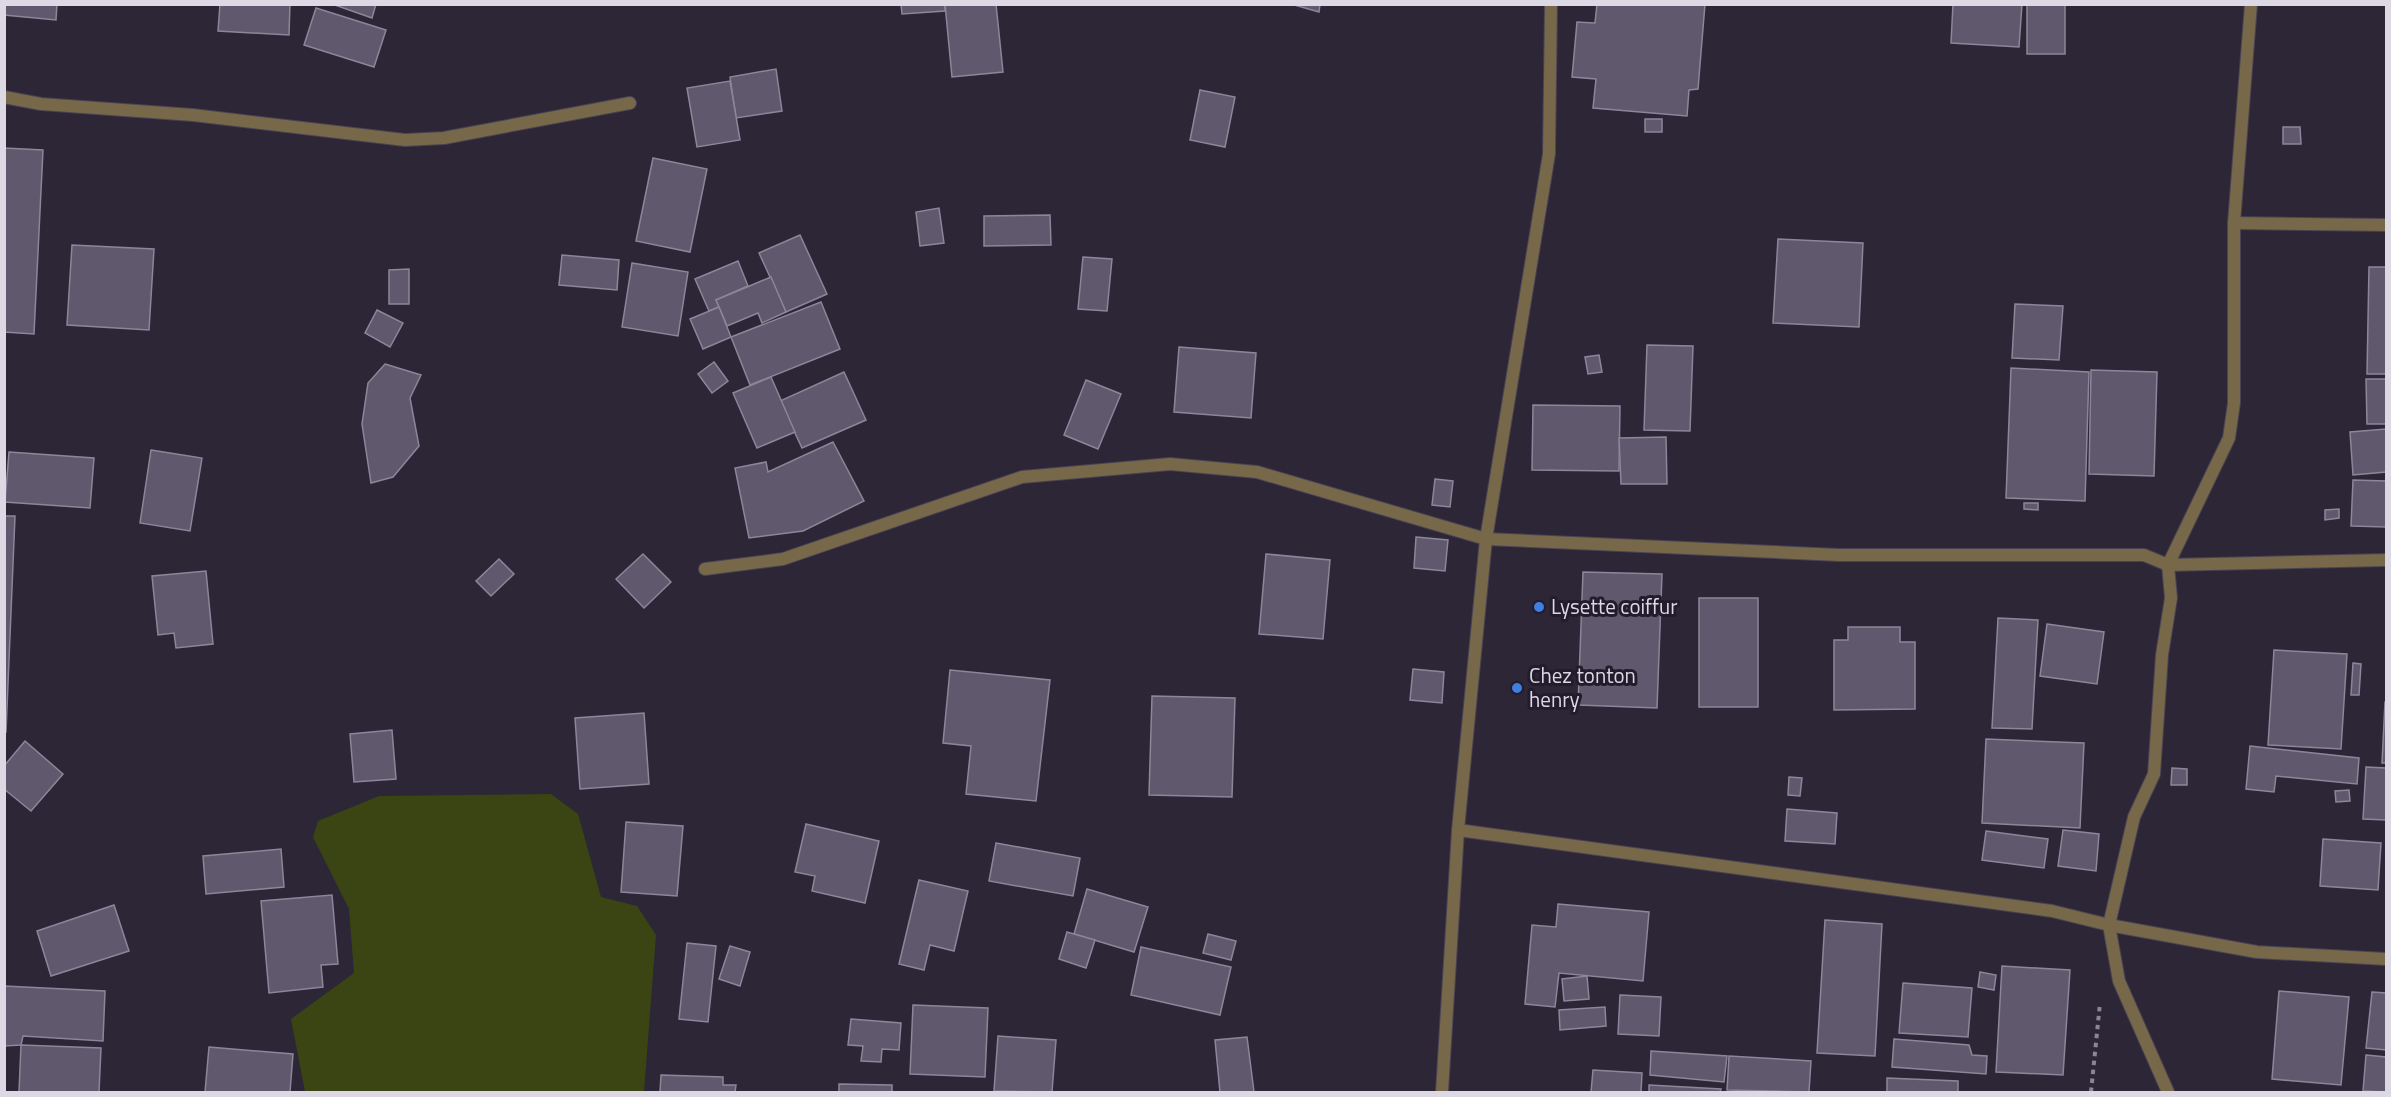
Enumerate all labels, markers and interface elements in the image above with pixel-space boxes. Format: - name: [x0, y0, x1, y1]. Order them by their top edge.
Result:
- place label: Lysette coiffur: [1551, 590, 1677, 622]
- marker: Lysette coiffur: [1532, 600, 1546, 614]
- place label: Chez tonton henry: [1529, 659, 1636, 715]
- marker: Chez tonton henry: [1510, 681, 1524, 695]

